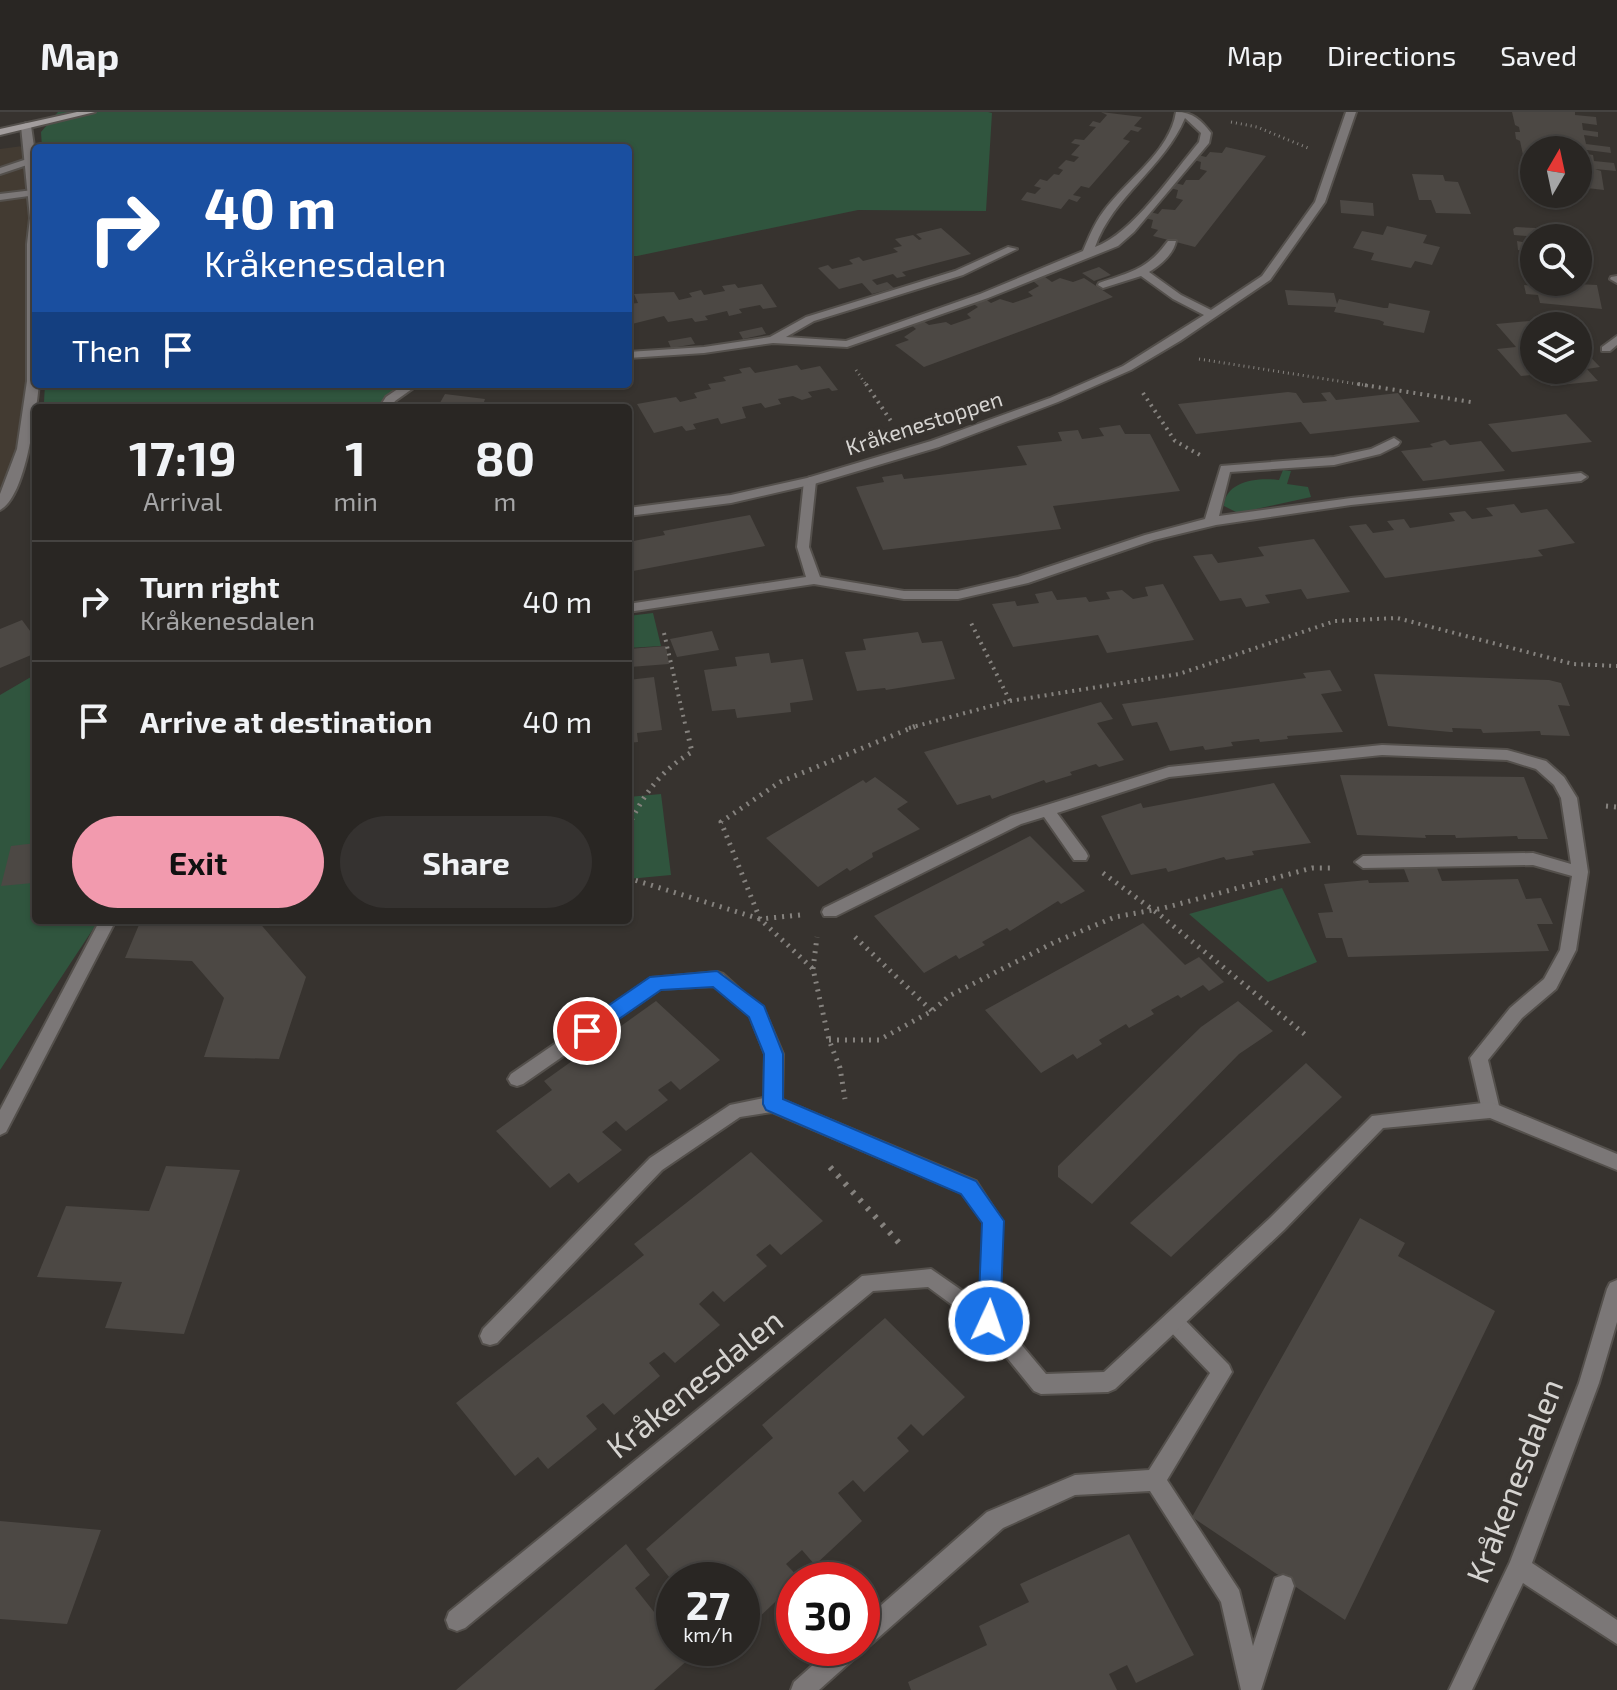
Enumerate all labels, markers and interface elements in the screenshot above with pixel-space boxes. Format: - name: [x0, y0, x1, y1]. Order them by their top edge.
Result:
- text: Map: [40, 32, 119, 78]
- text: Map: [1227, 38, 1283, 72]
- text: Directions: [1327, 38, 1456, 72]
- text: Saved: [1500, 38, 1577, 72]
- north arrow: [1520, 136, 1592, 208]
- map controls: [1520, 136, 1592, 384]
- text: 40 m: [204, 173, 336, 240]
- icon: right: [72, 176, 176, 280]
- button: search: [1520, 224, 1592, 296]
- text: Kråkenesdalen: [204, 241, 446, 284]
- button: layers: [1520, 312, 1592, 384]
- icon: arrive: [156, 328, 200, 372]
- text: Then: [72, 332, 140, 368]
- street label: Kråkenestoppen: [842, 384, 1005, 460]
- text: 17:19: [129, 428, 236, 486]
- text: 1: [345, 428, 366, 486]
- text: 80: [475, 428, 535, 486]
- text: Arrival: [143, 485, 222, 516]
- text: min: [333, 485, 378, 516]
- text: m: [493, 485, 516, 516]
- text: Turn right: [140, 568, 280, 604]
- icon: right: [72, 579, 116, 623]
- text: 40 m: [522, 583, 592, 619]
- text: Kråkenesdalen: [140, 604, 315, 635]
- icon: arrive: [72, 699, 116, 743]
- text: Arrive at destination: [140, 703, 432, 739]
- text: 40 m: [522, 703, 592, 739]
- button: Exit: [72, 816, 324, 908]
- button: Share: [340, 816, 592, 908]
- pin: [553, 997, 621, 1065]
- icon: arrive: [565, 1009, 609, 1053]
- position arrow: [947, 1279, 1031, 1363]
- street label: Kråkenesdalen: [598, 1300, 789, 1465]
- street label: Kråkenesdalen: [1457, 1373, 1569, 1588]
- speed limit sign: 30: [776, 1562, 880, 1666]
- text: 27: [686, 1580, 730, 1628]
- text: km/h: [683, 1622, 733, 1646]

